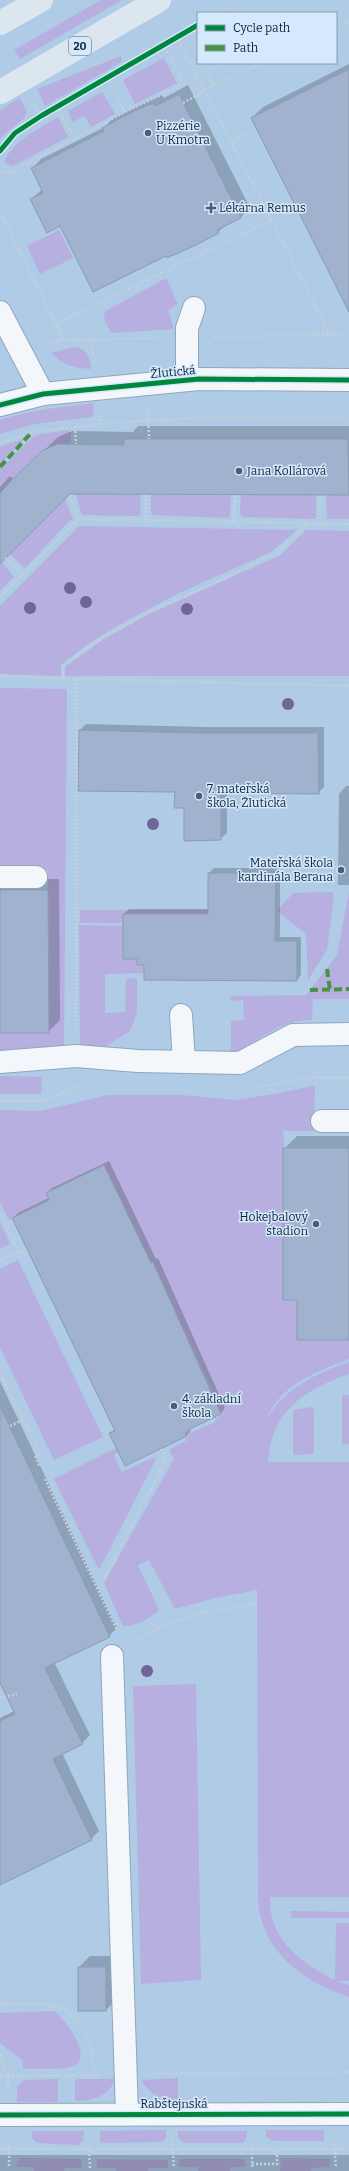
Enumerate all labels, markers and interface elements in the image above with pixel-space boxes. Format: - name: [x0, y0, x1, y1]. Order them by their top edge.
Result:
- legend: [197, 12, 337, 64]
- text: Cycle path: [233, 21, 291, 35]
- road number: 20: [69, 37, 91, 55]
- text: Path: [233, 41, 259, 55]
- place label: Pizzérie U Kmotra: [156, 119, 210, 147]
- marker: Pizzérie U Kmotra: [143, 128, 153, 138]
- place label: Lékárna Remus: [219, 201, 306, 215]
- marker: Lékárna Remus: [206, 203, 216, 213]
- street label: Žlutická: [150, 363, 197, 381]
- place label: Jana Kollárová: [246, 464, 327, 478]
- marker: Jana Kollárová: [234, 466, 244, 476]
- place label: 7. mateřská škola, Žlutická: [207, 782, 287, 810]
- marker: 7. mateřská škola, Žlutická: [194, 791, 204, 801]
- place label: Mateřská škola kardinála Berana: [238, 856, 333, 884]
- marker: Mateřská škola kardinála Berana: [336, 865, 346, 875]
- place label: Hokejbalový stadion: [239, 1210, 309, 1238]
- marker: Hokejbalový stadion: [311, 1219, 321, 1229]
- place label: 4. základní škola: [182, 1392, 241, 1420]
- marker: 4. základní škola: [169, 1401, 179, 1411]
- street label: Rabštejnská: [140, 2097, 208, 2111]

